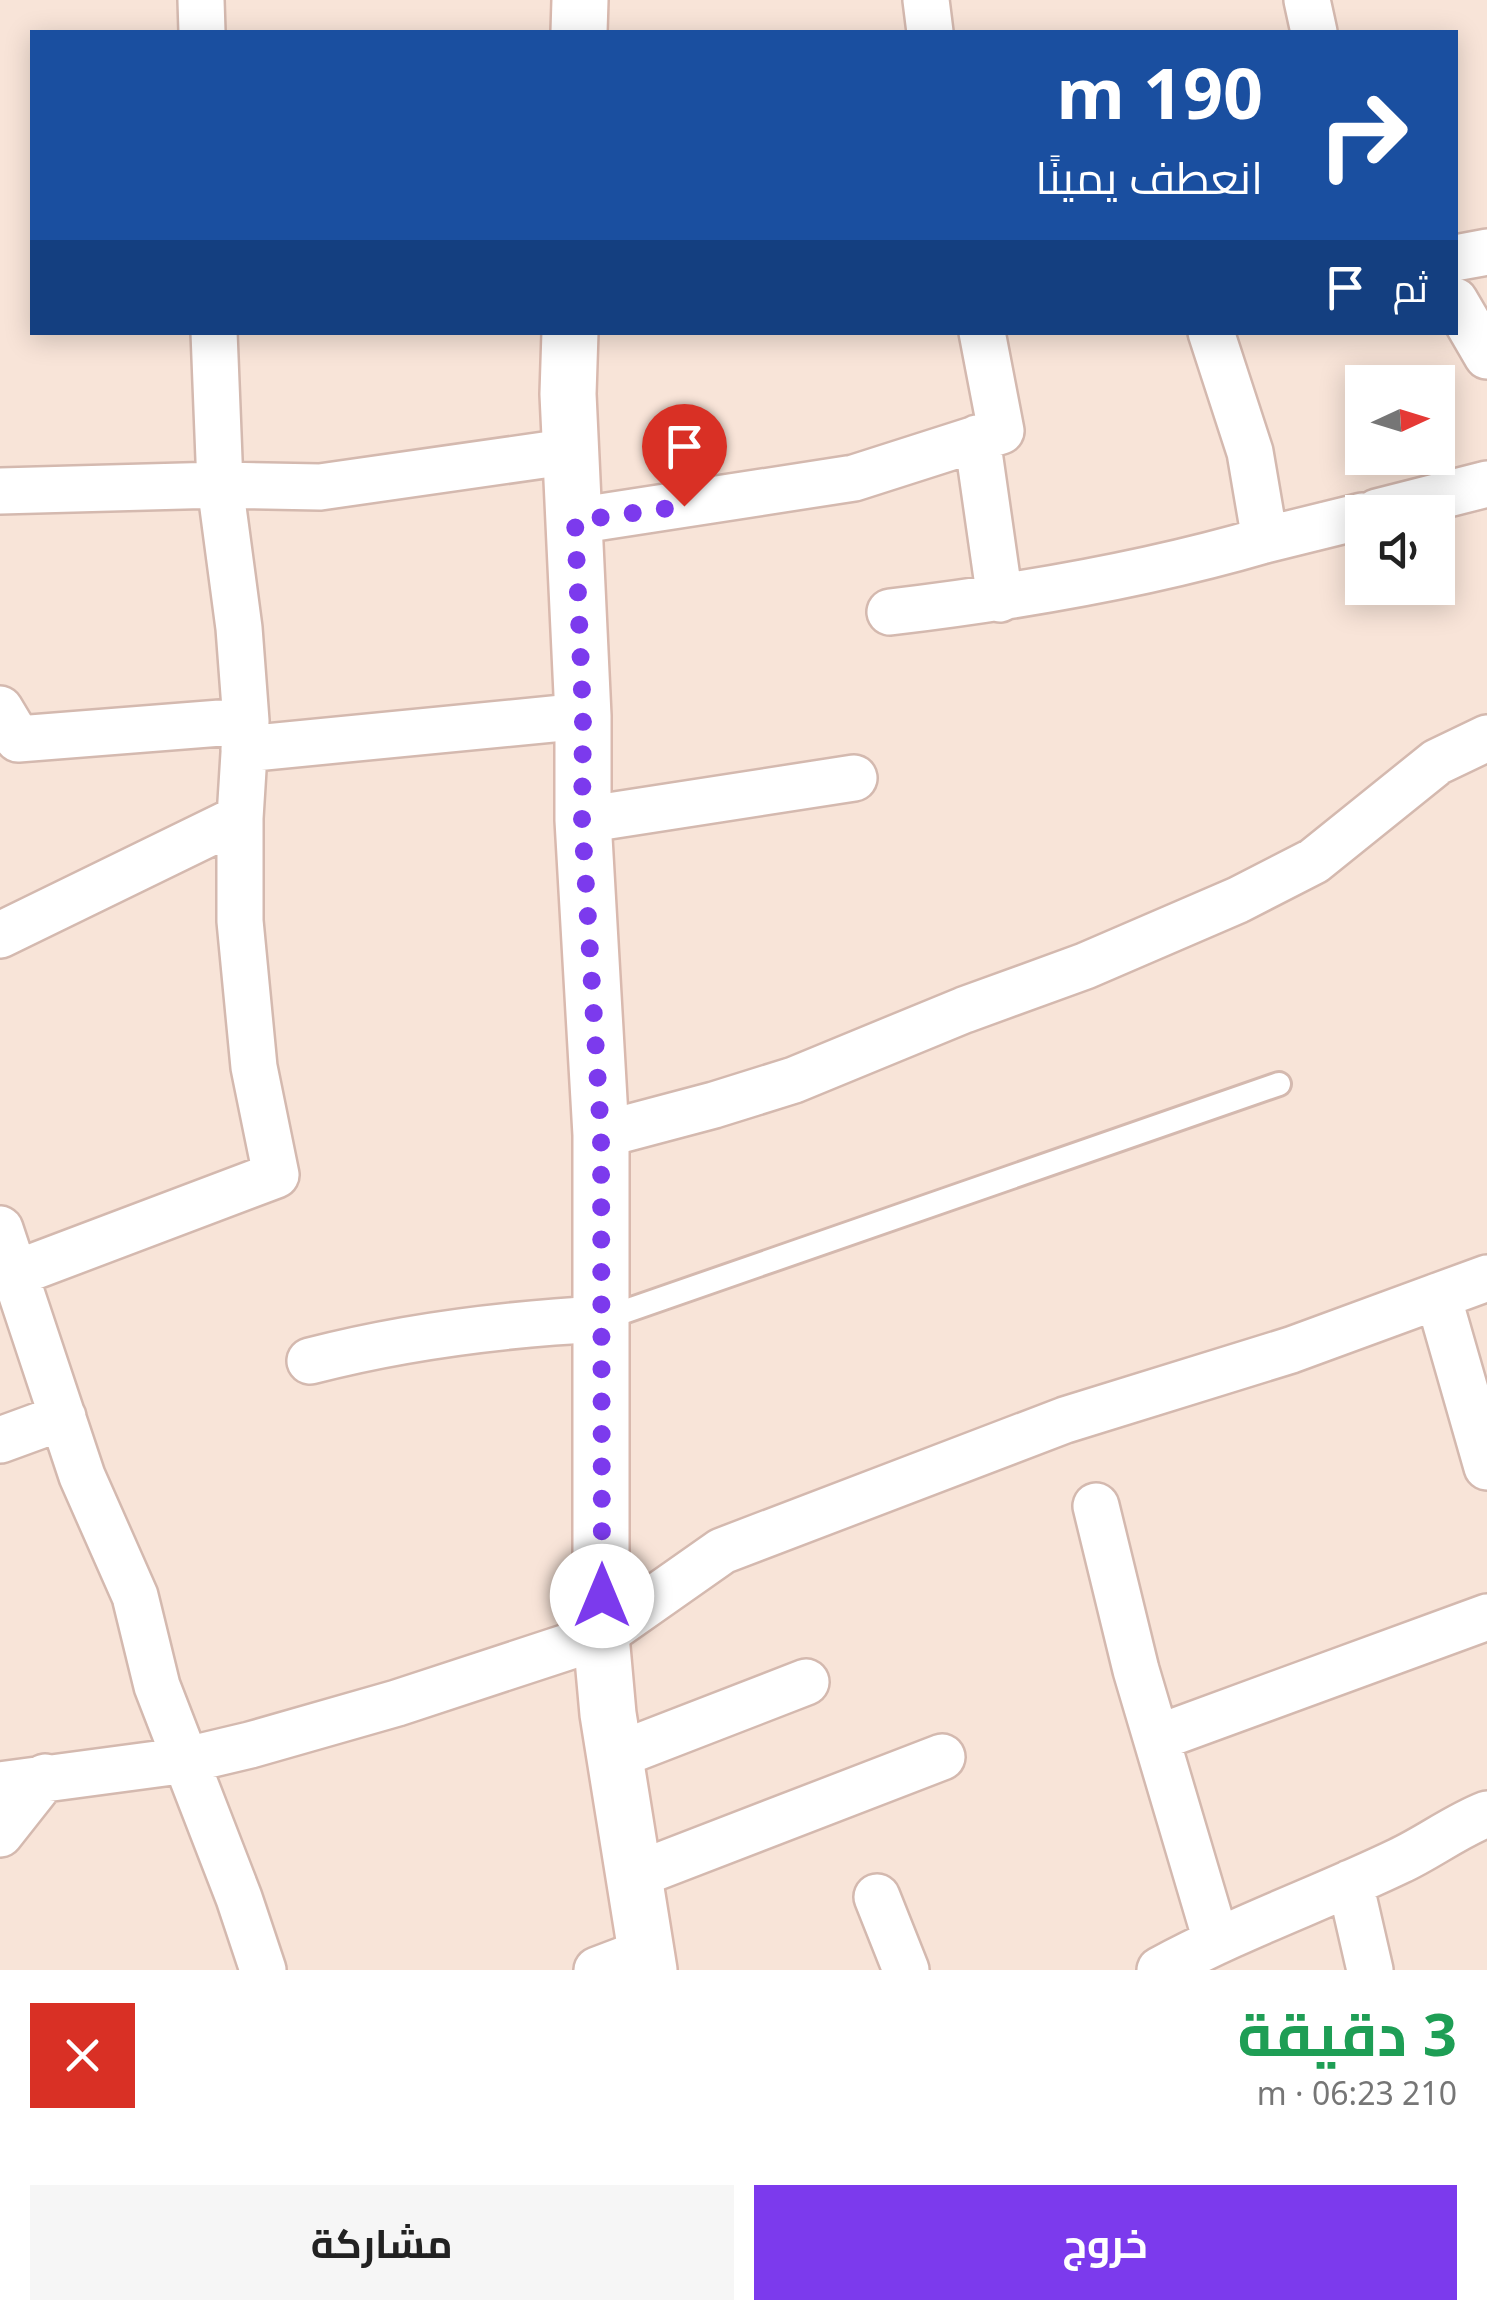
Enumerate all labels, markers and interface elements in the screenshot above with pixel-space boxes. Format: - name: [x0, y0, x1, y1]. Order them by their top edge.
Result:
- text: 190 m: [1056, 44, 1263, 140]
- icon: right: [1298, 70, 1428, 200]
- text: انعطف يمينًا: [1035, 146, 1263, 207]
- icon: arrive: [1318, 260, 1373, 315]
- text: ثم: [1393, 261, 1428, 313]
- north arrow: [1345, 365, 1455, 475]
- map controls: [1345, 365, 1455, 605]
- pin: [642, 404, 727, 507]
- icon: arrive: [657, 419, 712, 474]
- button: sound: [1345, 495, 1455, 605]
- position arrow: [550, 1544, 654, 1648]
- text: 3 دقيقة: [1237, 1992, 1457, 2074]
- button: close: [30, 2003, 135, 2108]
- text: 210 m · 06:23: [1257, 2071, 1457, 2114]
- button: مشاركة: [30, 2185, 734, 2300]
- button: خروج: [754, 2185, 1457, 2300]

